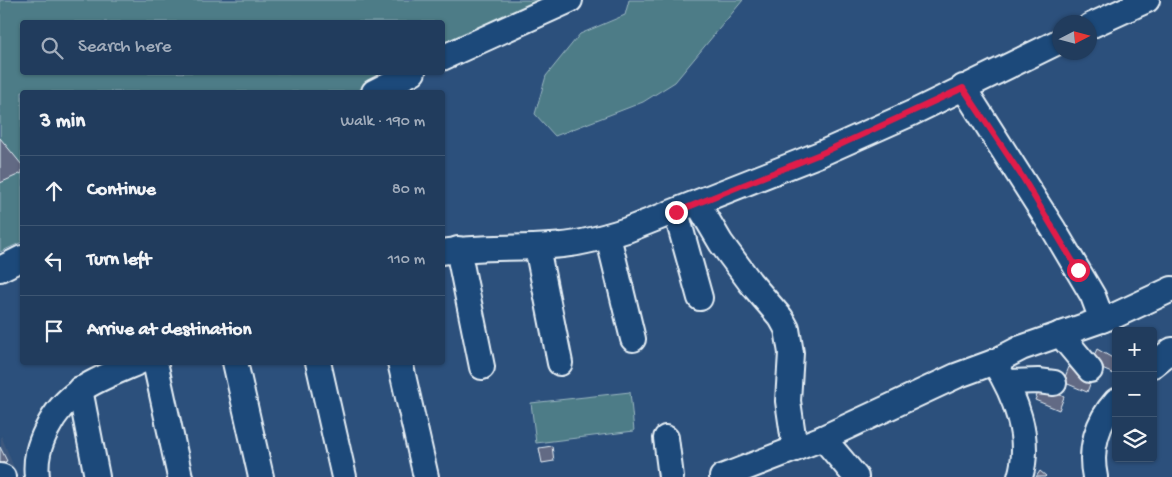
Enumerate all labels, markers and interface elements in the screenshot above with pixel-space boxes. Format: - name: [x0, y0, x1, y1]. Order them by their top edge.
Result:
- north arrow: [1052, 15, 1097, 60]
- search box: [20, 20, 445, 75]
- icon: search: [38, 34, 66, 62]
- text: Search here: [78, 36, 172, 59]
- text: 3 min: [40, 110, 85, 135]
- text: Walk · 190 m: [341, 113, 425, 132]
- icon: ahead: [40, 177, 68, 205]
- text: Continue: [87, 179, 156, 202]
- text: 80 m: [392, 181, 425, 200]
- route end: [665, 201, 688, 224]
- icon: left: [40, 247, 68, 275]
- text: Turn left: [87, 249, 151, 272]
- text: 110 m: [388, 251, 425, 270]
- route start: [1067, 259, 1090, 282]
- icon: arrive: [40, 317, 68, 345]
- text: Arrive at destination: [87, 319, 251, 342]
- map controls: [1112, 327, 1157, 462]
- button: +: [1112, 327, 1157, 372]
- button: −: [1112, 372, 1157, 417]
- button: layers: [1112, 417, 1157, 462]

